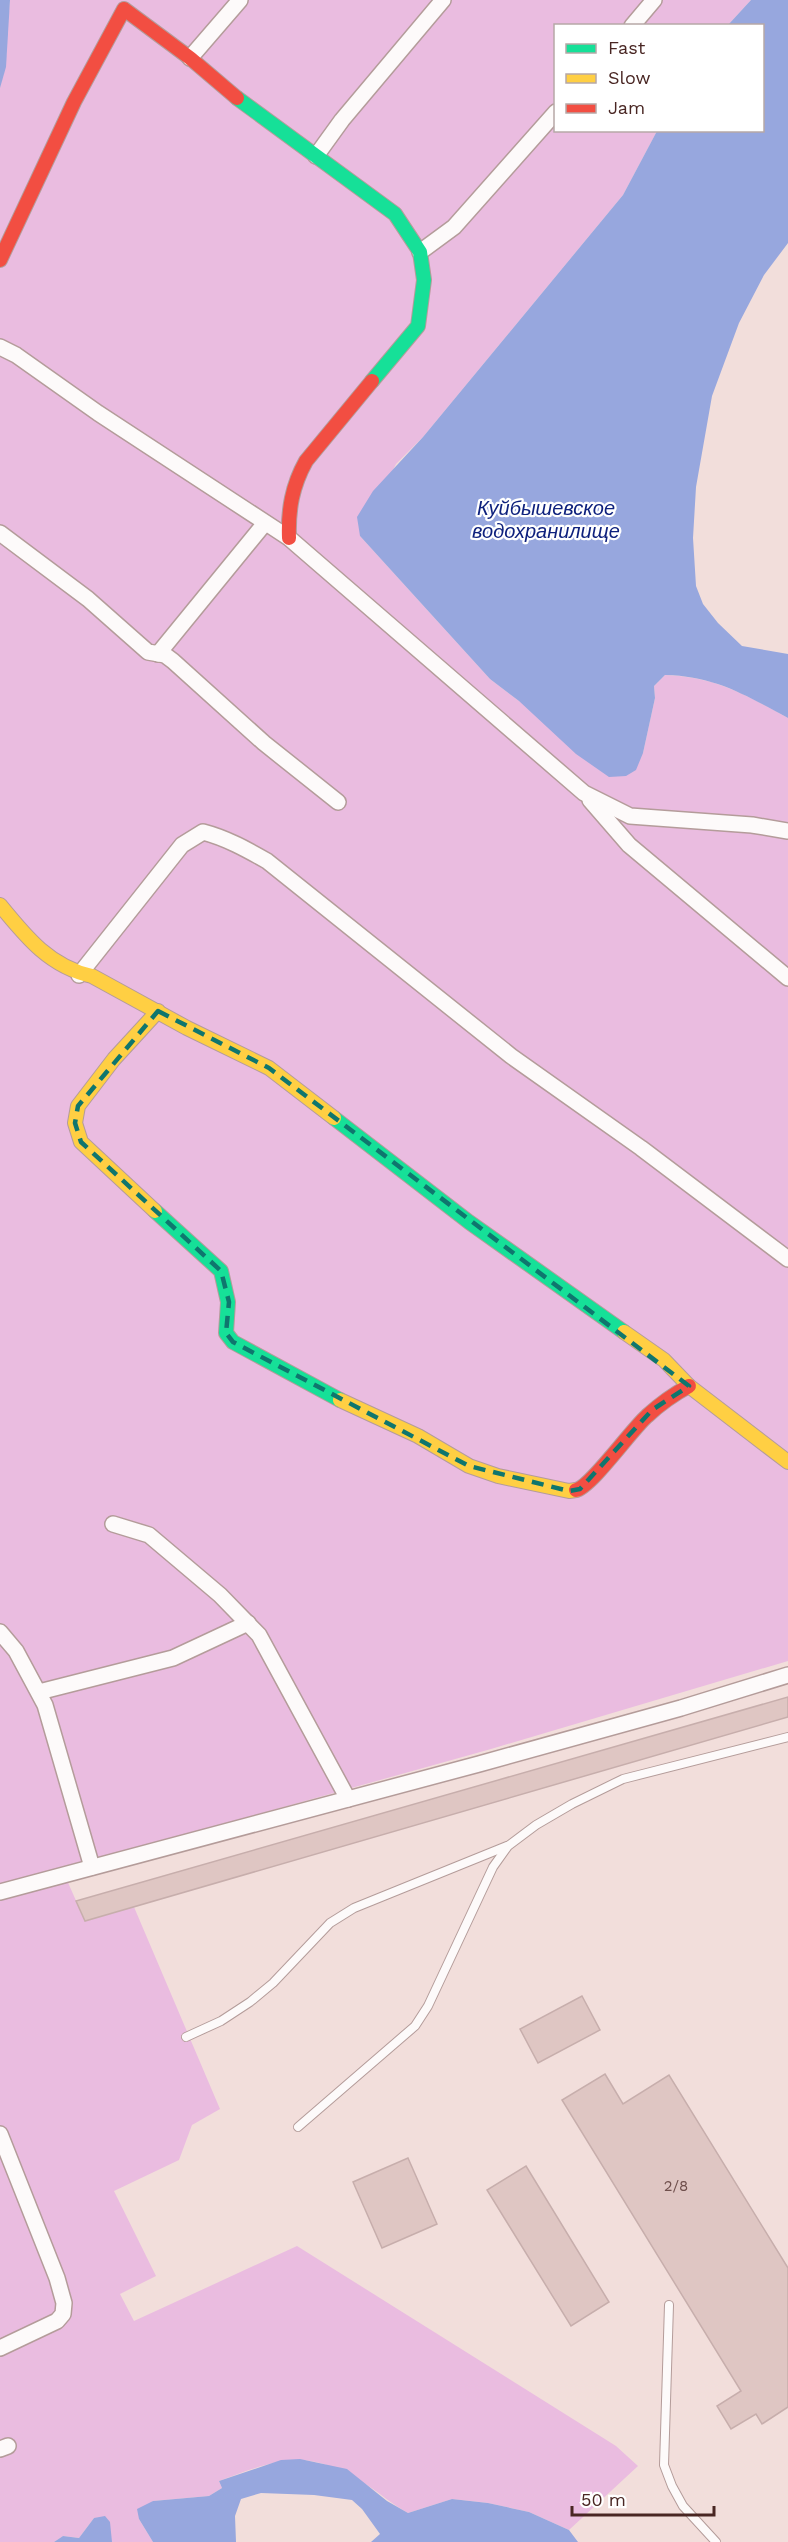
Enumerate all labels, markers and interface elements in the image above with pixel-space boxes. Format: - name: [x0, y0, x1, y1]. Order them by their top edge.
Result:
- legend: [554, 24, 764, 132]
- text: Fast: [608, 37, 646, 58]
- text: Slow: [608, 67, 651, 88]
- text: Jam: [608, 97, 645, 118]
- water label: Куйбышевское водохранилище: [472, 496, 620, 543]
- house number: 2/8: [664, 2177, 688, 2195]
- scale bar: [572, 2479, 714, 2517]
- text: 50 m: [581, 2489, 626, 2510]

